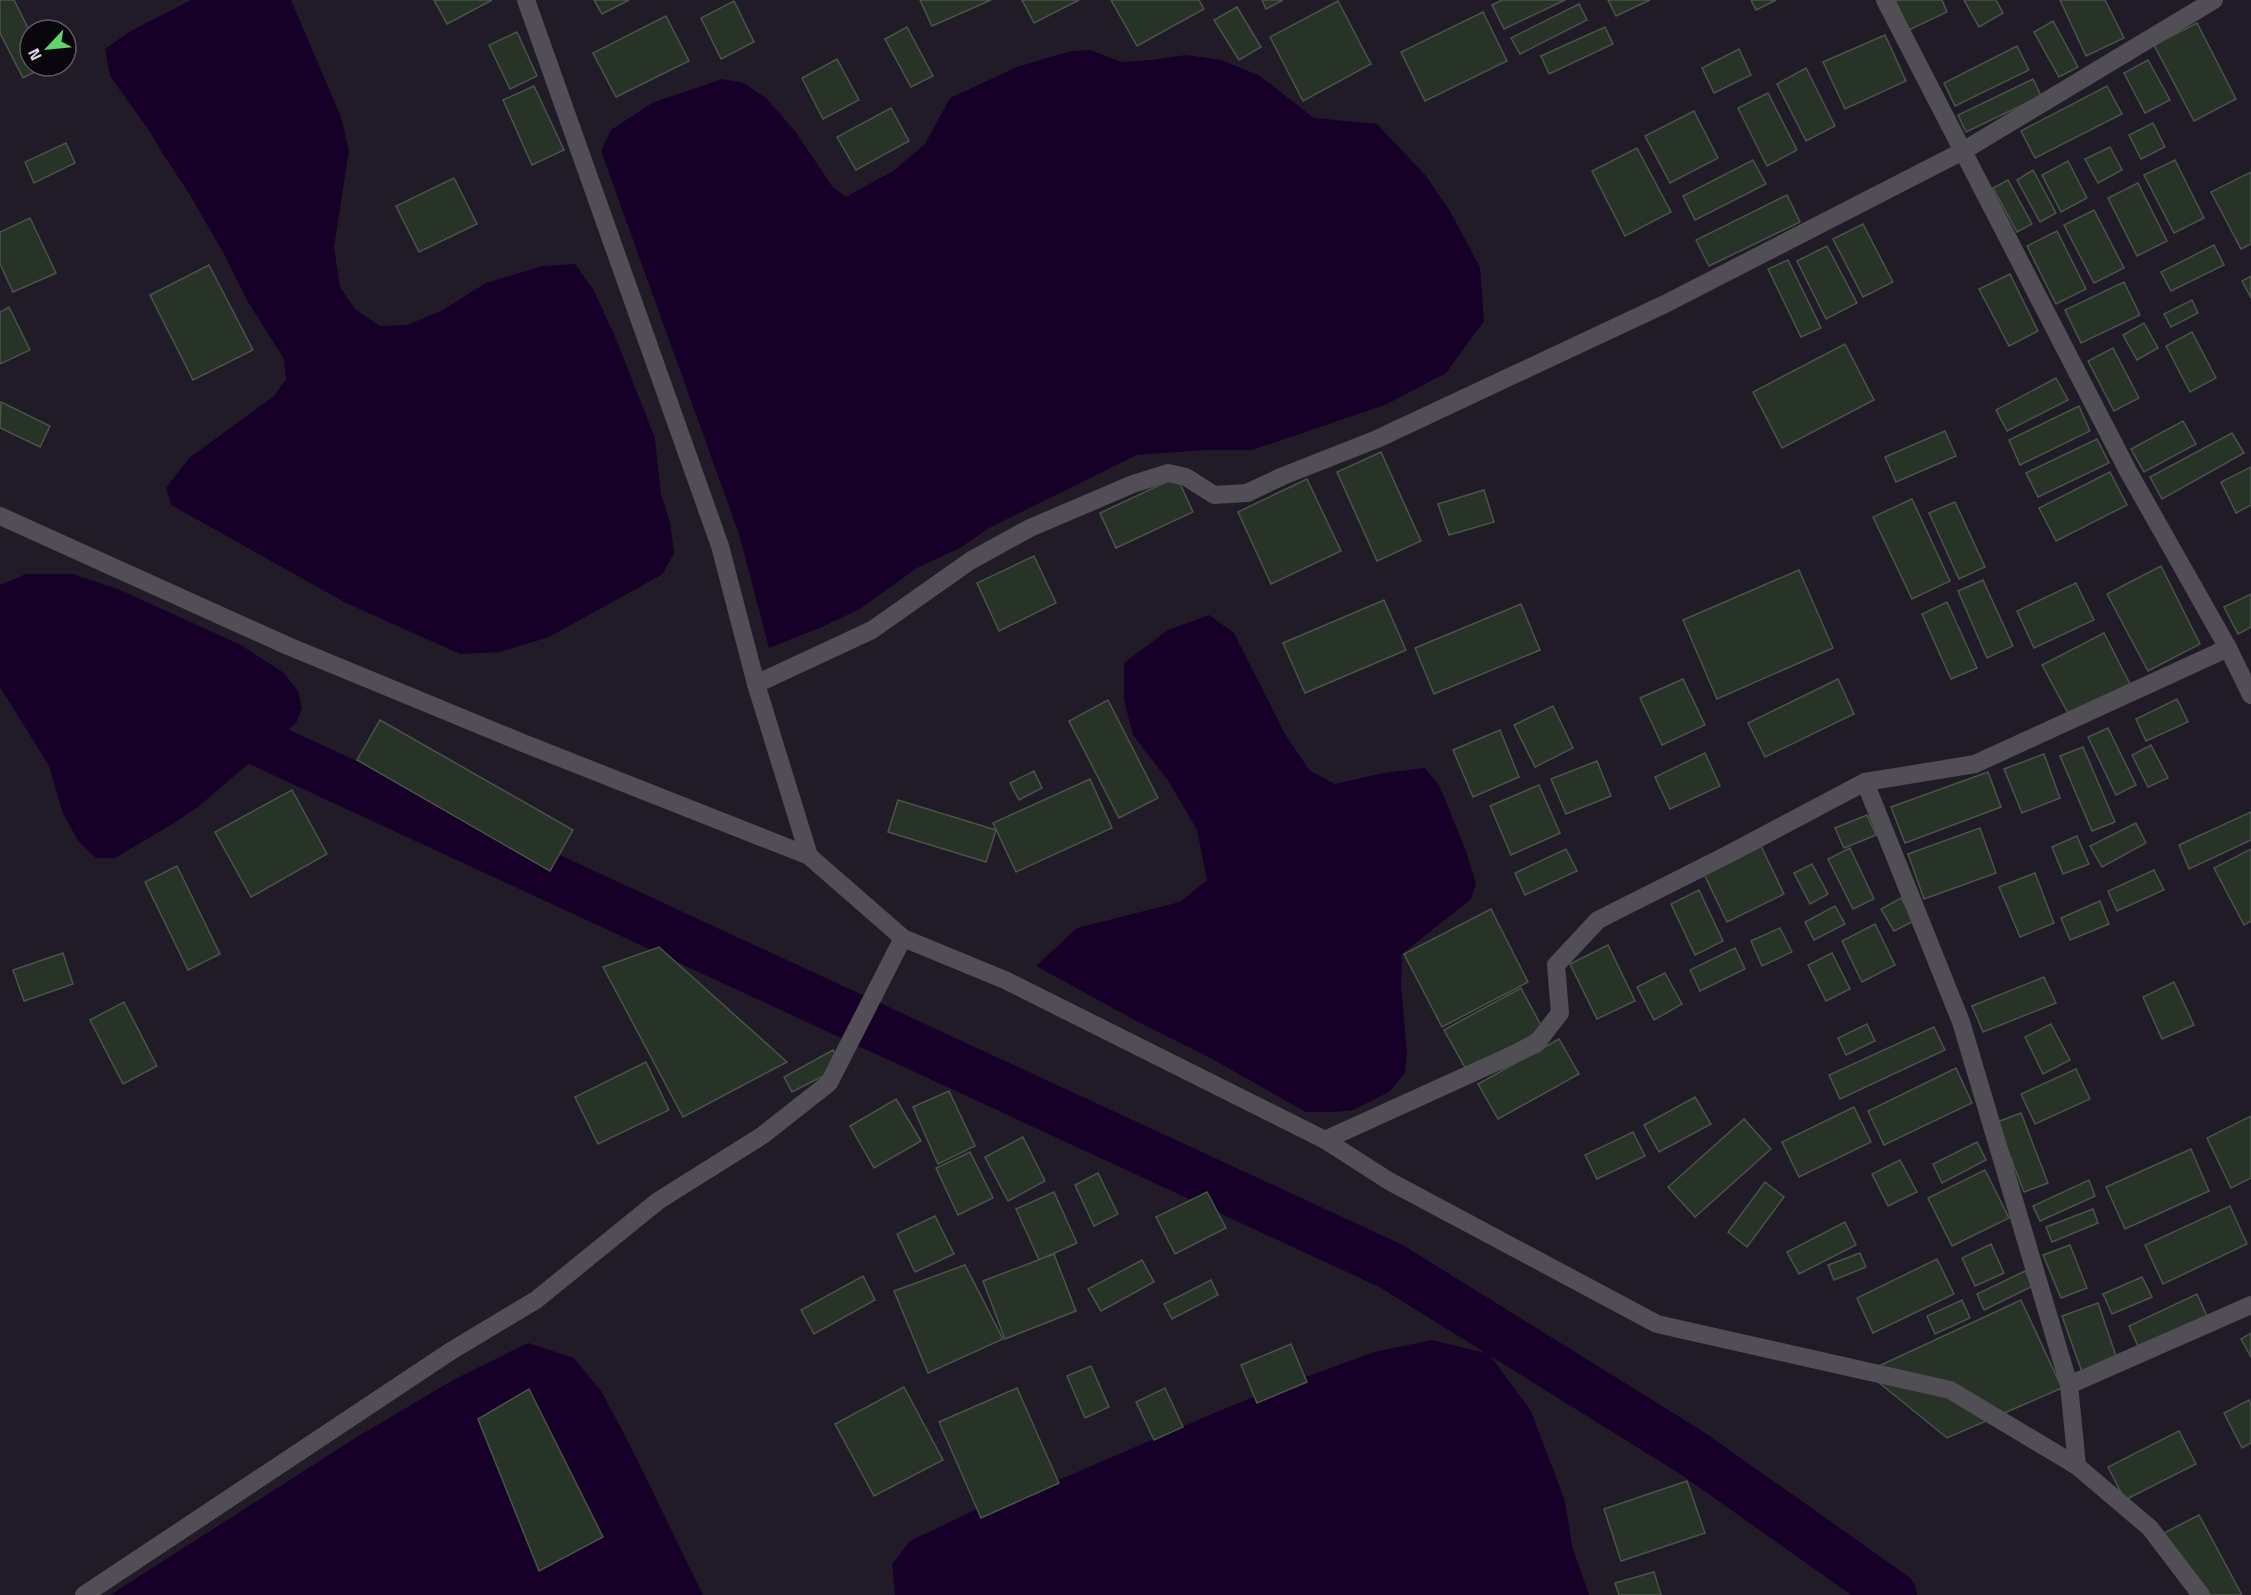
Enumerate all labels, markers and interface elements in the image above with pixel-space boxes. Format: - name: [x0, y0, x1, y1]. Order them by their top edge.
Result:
- north arrow: [18, 18, 78, 78]
- text: N: [21, 44, 48, 65]

